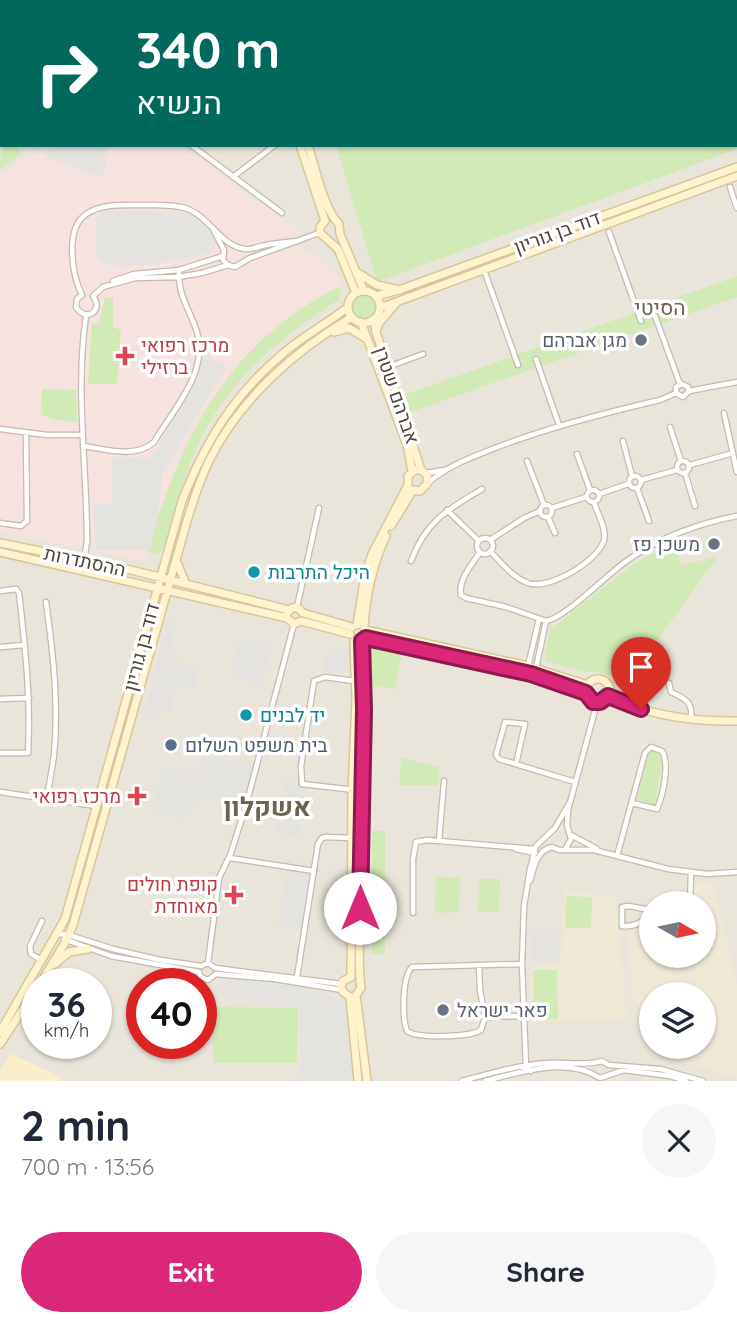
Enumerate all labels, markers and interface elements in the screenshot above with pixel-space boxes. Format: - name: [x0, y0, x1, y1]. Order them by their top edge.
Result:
- text: 340 m: [136, 19, 280, 80]
- icon: right: [21, 28, 112, 119]
- text: הנשיא: [136, 82, 222, 122]
- street label: דוד בן גוריון: [510, 205, 604, 259]
- district label: הסיטי: [634, 294, 686, 320]
- place label: מגן אברהם: [542, 328, 627, 352]
- marker: מגן אברהם: [633, 332, 649, 348]
- place label: מרכז רפואי ברזילי: [141, 333, 229, 379]
- street label: אברהם שטרן: [369, 343, 425, 447]
- marker: מרכז רפואי ברזילי: [115, 346, 135, 366]
- place label: משכן פז: [633, 532, 700, 556]
- marker: משכן פז: [706, 536, 722, 552]
- street label: ההסתדרות: [42, 541, 128, 581]
- place label: היכל התרבות: [268, 560, 370, 584]
- marker: היכל התרבות: [246, 564, 262, 580]
- street label: דוד בן גוריון: [118, 600, 164, 694]
- pin: [611, 637, 671, 709]
- icon: arrive: [622, 648, 660, 686]
- place label: יד לבנים: [260, 703, 325, 727]
- marker: יד לבנים: [238, 707, 254, 723]
- place label: בית משפט השלום: [185, 733, 327, 757]
- marker: בית משפט השלום: [163, 737, 179, 753]
- place label: מרכז רפואי: [33, 784, 121, 808]
- marker: מרכז רפואי: [127, 786, 147, 806]
- district label: אשקלון: [223, 790, 311, 823]
- position arrow: [323, 871, 397, 945]
- place label: קופת חולים מאוחדת: [127, 872, 218, 918]
- marker: קופת חולים מאוחדת: [224, 885, 244, 905]
- north arrow: [639, 891, 716, 968]
- map controls: [639, 891, 716, 1059]
- speed limit sign: 40: [126, 968, 217, 1059]
- text: 36: [47, 982, 86, 1026]
- button: layers: [639, 982, 716, 1059]
- place label: פאר ישראל: [457, 998, 548, 1022]
- marker: פאר ישראל: [435, 1002, 451, 1018]
- text: km/h: [44, 1019, 89, 1042]
- text: 2 min: [21, 1099, 130, 1152]
- button: close: [642, 1104, 716, 1178]
- text: 700 m · 13:56: [21, 1152, 154, 1181]
- button: Exit: [21, 1232, 362, 1312]
- button: Share: [376, 1232, 716, 1312]

